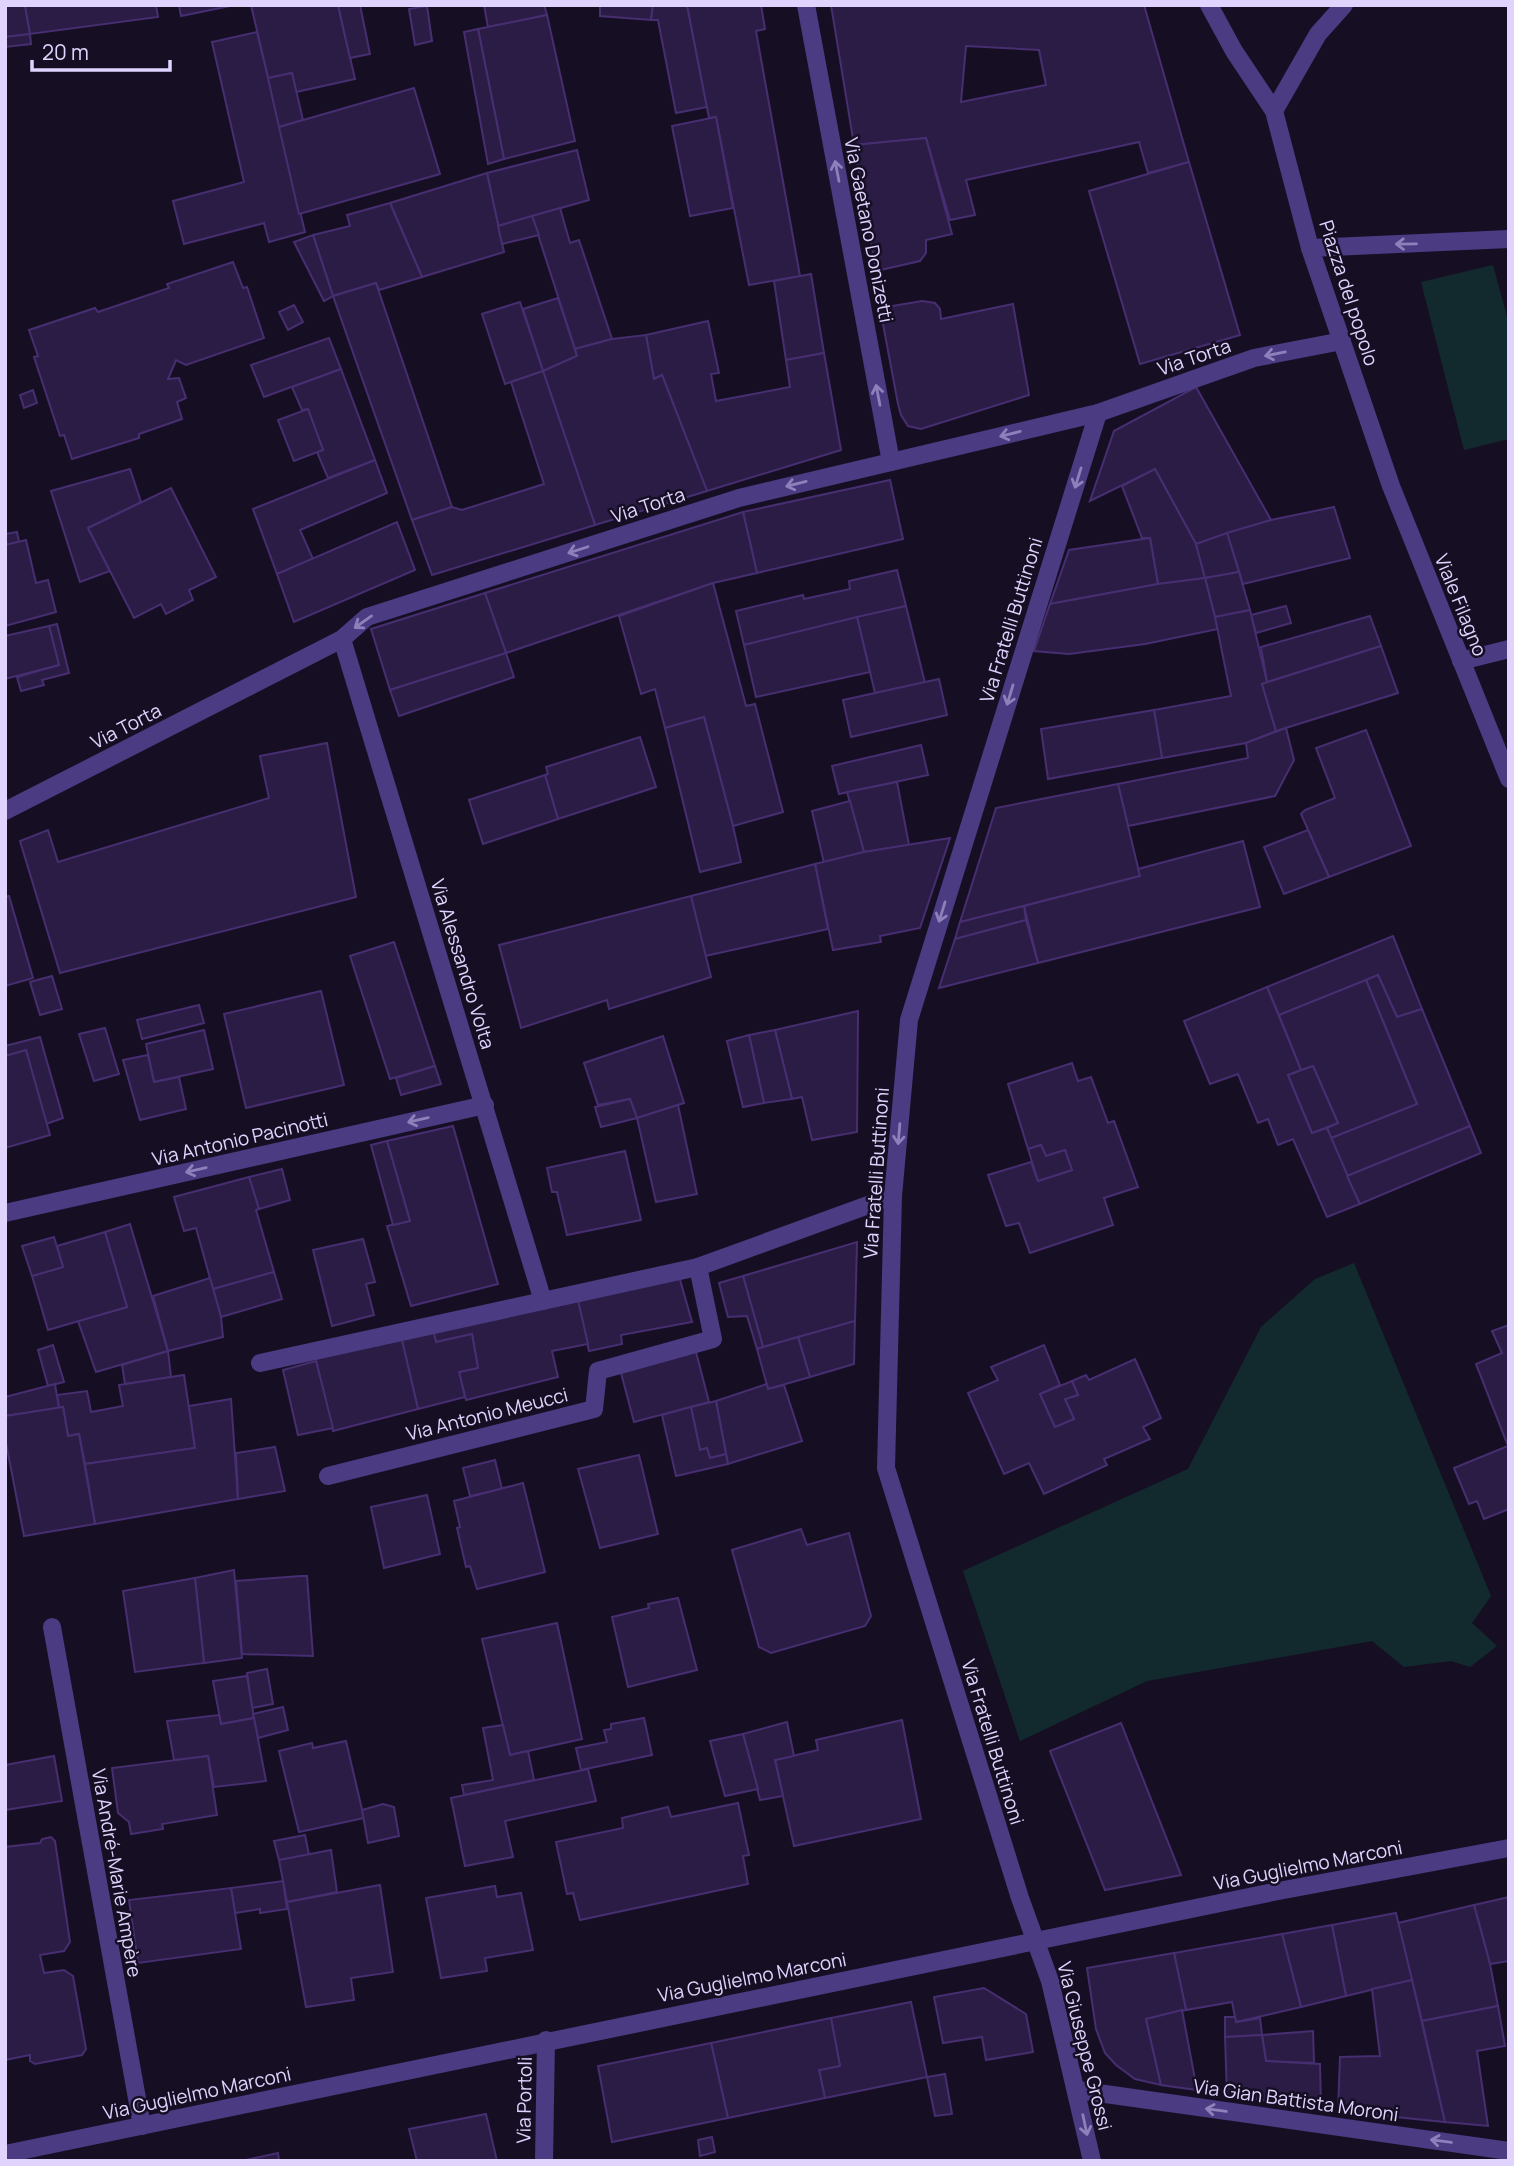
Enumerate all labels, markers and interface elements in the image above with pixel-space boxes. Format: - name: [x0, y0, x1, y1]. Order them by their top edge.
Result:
- scale bar: [32, 28, 170, 72]
- text: 20 m: [42, 38, 89, 66]
- street label: Via Gaetano Donizetti: [838, 135, 900, 325]
- one-way arrow: [829, 160, 843, 183]
- street label: Piazza del popolo: [1313, 217, 1385, 369]
- one-way arrow: [1395, 237, 1418, 250]
- street label: Via Torta: [1154, 332, 1234, 382]
- one-way arrow: [1264, 347, 1287, 361]
- one-way arrow: [871, 384, 884, 407]
- one-way arrow: [999, 428, 1022, 441]
- one-way arrow: [1070, 467, 1083, 489]
- one-way arrow: [785, 478, 808, 491]
- street label: Via Torta: [608, 481, 688, 529]
- street label: Via Fratelli Buttinoni: [973, 534, 1049, 706]
- one-way arrow: [567, 544, 589, 557]
- street label: Viale Filagno: [1429, 550, 1493, 660]
- one-way arrow: [354, 615, 373, 629]
- one-way arrow: [1002, 684, 1015, 706]
- street label: Via Torta: [86, 697, 166, 755]
- street label: Via Alessandro Volta: [425, 876, 501, 1052]
- one-way arrow: [934, 901, 947, 923]
- street label: Via Fratelli Buttinoni: [857, 1087, 895, 1259]
- street label: Via Antonio Pacinotti: [150, 1106, 330, 1172]
- one-way arrow: [407, 1114, 430, 1128]
- one-way arrow: [892, 1122, 905, 1145]
- one-way arrow: [185, 1164, 208, 1178]
- street label: Via Antonio Meucci: [403, 1381, 571, 1447]
- street label: Via Fratelli Buttinoni: [955, 1656, 1031, 1828]
- street label: Via André-Marie Ampère: [86, 1767, 148, 1979]
- street label: Via Guglielmo Marconi: [1211, 1834, 1405, 1896]
- street label: Via Guglielmo Marconi: [655, 1946, 849, 2008]
- street label: Via Giuseppe Grossi: [1051, 1959, 1119, 2133]
- street label: Via Portoli: [510, 2056, 538, 2144]
- street label: Via Guglielmo Marconi: [101, 2060, 293, 2126]
- street label: Via Gian Battista Moroni: [1192, 2073, 1400, 2127]
- one-way arrow: [1205, 2103, 1228, 2116]
- one-way arrow: [1078, 2113, 1092, 2136]
- one-way arrow: [1430, 2135, 1453, 2148]

